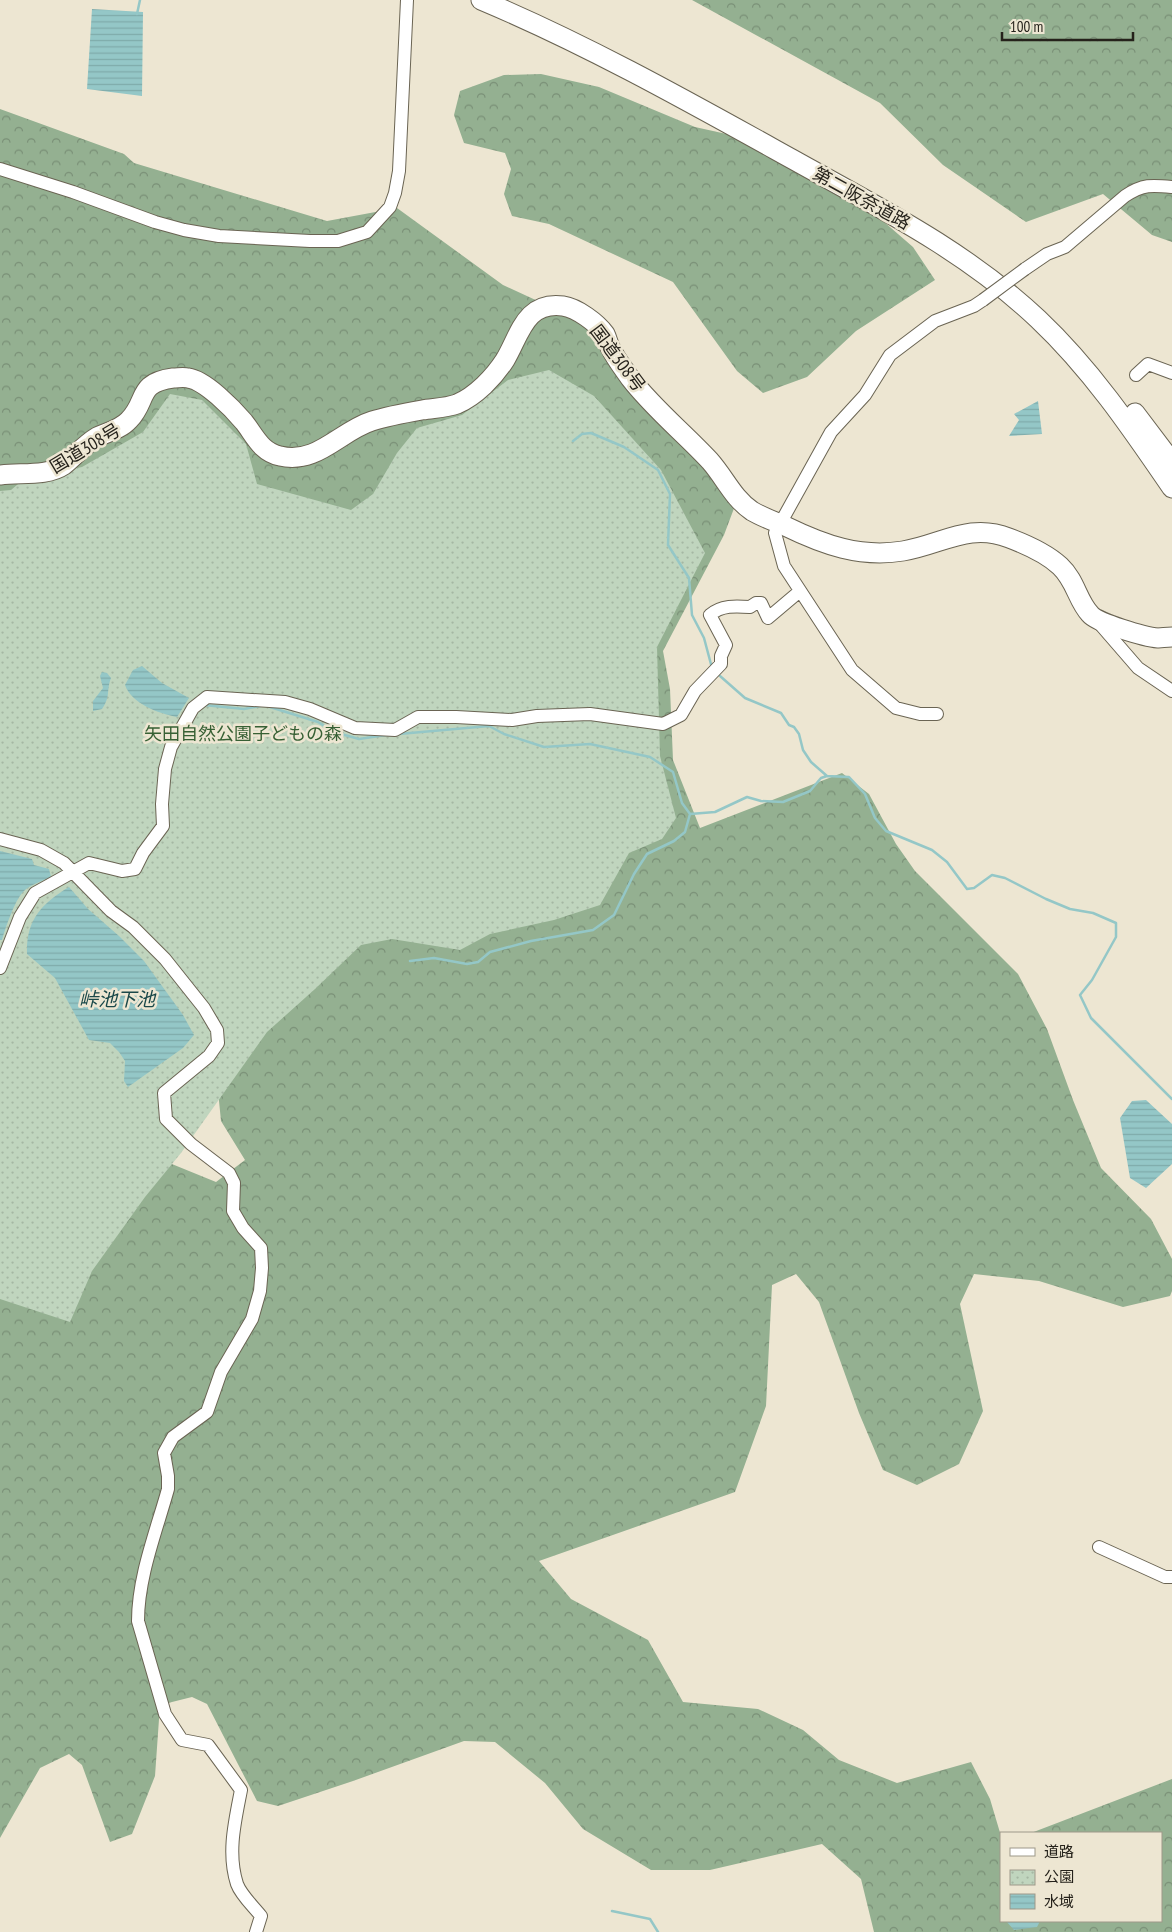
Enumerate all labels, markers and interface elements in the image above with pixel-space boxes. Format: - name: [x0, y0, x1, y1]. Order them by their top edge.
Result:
- scale bar: [1002, 10, 1133, 42]
- text: 100 m: [1010, 17, 1043, 36]
- street label: 第二阪奈道路: [809, 162, 915, 234]
- street label: 国道308号: [585, 320, 651, 396]
- street label: 国道308号: [46, 418, 124, 478]
- park label: 矢田自然公園子どもの森: [144, 722, 342, 745]
- water label: 峠池下池: [79, 987, 157, 1011]
- legend: [1000, 1832, 1162, 1922]
- text: 道路: [1044, 1842, 1074, 1861]
- text: 公園: [1044, 1867, 1074, 1886]
- text: 水域: [1044, 1892, 1074, 1911]

